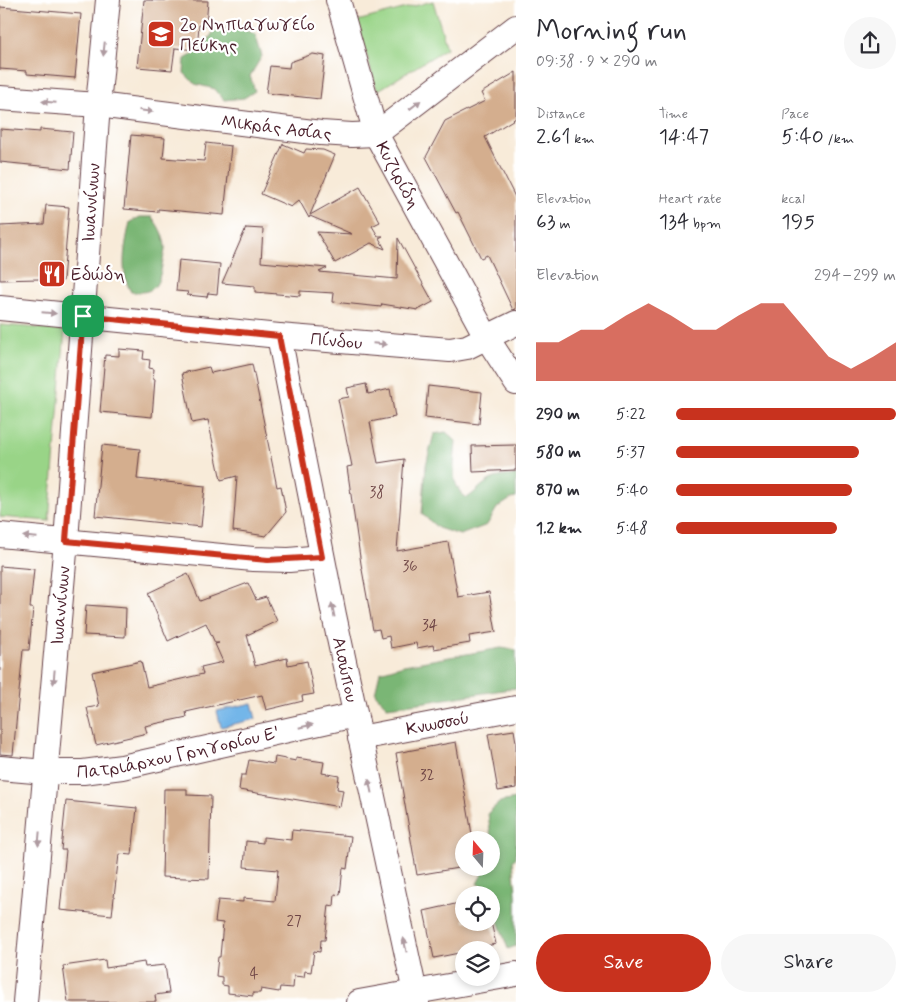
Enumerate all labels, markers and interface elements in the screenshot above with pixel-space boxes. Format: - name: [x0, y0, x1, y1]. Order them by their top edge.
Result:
- place label: 2ο Νηπιαγωγείο Πεύκης: [180, 13, 315, 58]
- text: Morning run: [536, 13, 687, 50]
- button: share: [844, 17, 896, 69]
- school or university icon: 2ο Νηπιαγωγείο Πεύκης: [146, 19, 176, 49]
- one-way arrow: [99, 41, 107, 57]
- text: 09:38 · 9 × 290 m: [536, 51, 657, 72]
- one-way arrow: [41, 97, 57, 105]
- one-way arrow: [408, 99, 421, 110]
- text: Distance: [536, 105, 585, 123]
- text: Time: [659, 105, 688, 123]
- text: Pace: [781, 105, 809, 123]
- one-way arrow: [139, 107, 155, 115]
- street label: Μικράς Ασίας: [220, 110, 332, 147]
- text: 2.61: [536, 123, 570, 151]
- text: 14:47: [659, 123, 709, 151]
- text: 5:40: [781, 123, 824, 151]
- text: km: [570, 130, 595, 148]
- text: /km: [824, 130, 854, 148]
- street label: Κυζιρίδη: [369, 137, 426, 214]
- street label: Ιωαννίνων: [77, 162, 107, 243]
- text: Elevation: [536, 190, 591, 208]
- text: Heart rate: [659, 190, 722, 208]
- text: kcal: [781, 190, 805, 208]
- text: 63: [536, 208, 556, 236]
- text: 134: [659, 208, 689, 236]
- text: 195: [781, 208, 815, 236]
- text: m: [556, 215, 571, 233]
- text: bpm: [689, 215, 721, 233]
- restaurant icon: Εδώδη: [37, 259, 67, 289]
- place label: Εδώδη: [71, 263, 125, 287]
- text: Elevation: [536, 265, 599, 286]
- text: 294–299 m: [814, 265, 896, 286]
- pin: [62, 295, 104, 337]
- icon: arrive: [69, 302, 97, 330]
- one-way arrow: [41, 309, 57, 317]
- street label: Πίνδου: [309, 328, 363, 356]
- one-way arrow: [373, 341, 389, 349]
- text: 290 m: [536, 404, 580, 425]
- text: 5:22: [616, 404, 646, 425]
- text: 580 m: [536, 442, 581, 463]
- text: 5:37: [616, 442, 645, 463]
- text: 870 m: [536, 480, 580, 501]
- text: 5:40: [616, 480, 648, 501]
- house number: 38: [369, 483, 385, 503]
- text: 1.2 km: [536, 518, 582, 539]
- text: 5:48: [616, 518, 648, 539]
- one-way arrow: [21, 533, 37, 541]
- house number: 36: [402, 557, 418, 577]
- street label: Ιωαννίνων: [46, 565, 77, 646]
- one-way arrow: [329, 602, 337, 617]
- house number: 34: [422, 616, 438, 636]
- street label: Αισώπου: [326, 635, 363, 705]
- one-way arrow: [49, 670, 57, 686]
- street label: Κνωσσού: [404, 706, 471, 742]
- street label: Πατριάρχου Γρηγορίου Ε': [77, 721, 282, 785]
- one-way arrow: [299, 722, 314, 730]
- house number: 32: [420, 766, 434, 786]
- one-way arrow: [366, 778, 374, 793]
- north arrow: [455, 831, 500, 876]
- map controls: [455, 831, 500, 986]
- one-way arrow: [35, 832, 43, 848]
- button: locate: [455, 886, 500, 931]
- house number: 27: [287, 912, 302, 932]
- button: Save: [536, 934, 711, 992]
- button: Share: [721, 934, 896, 992]
- one-way arrow: [400, 936, 408, 952]
- button: layers: [455, 941, 500, 986]
- house number: 4: [250, 964, 259, 984]

